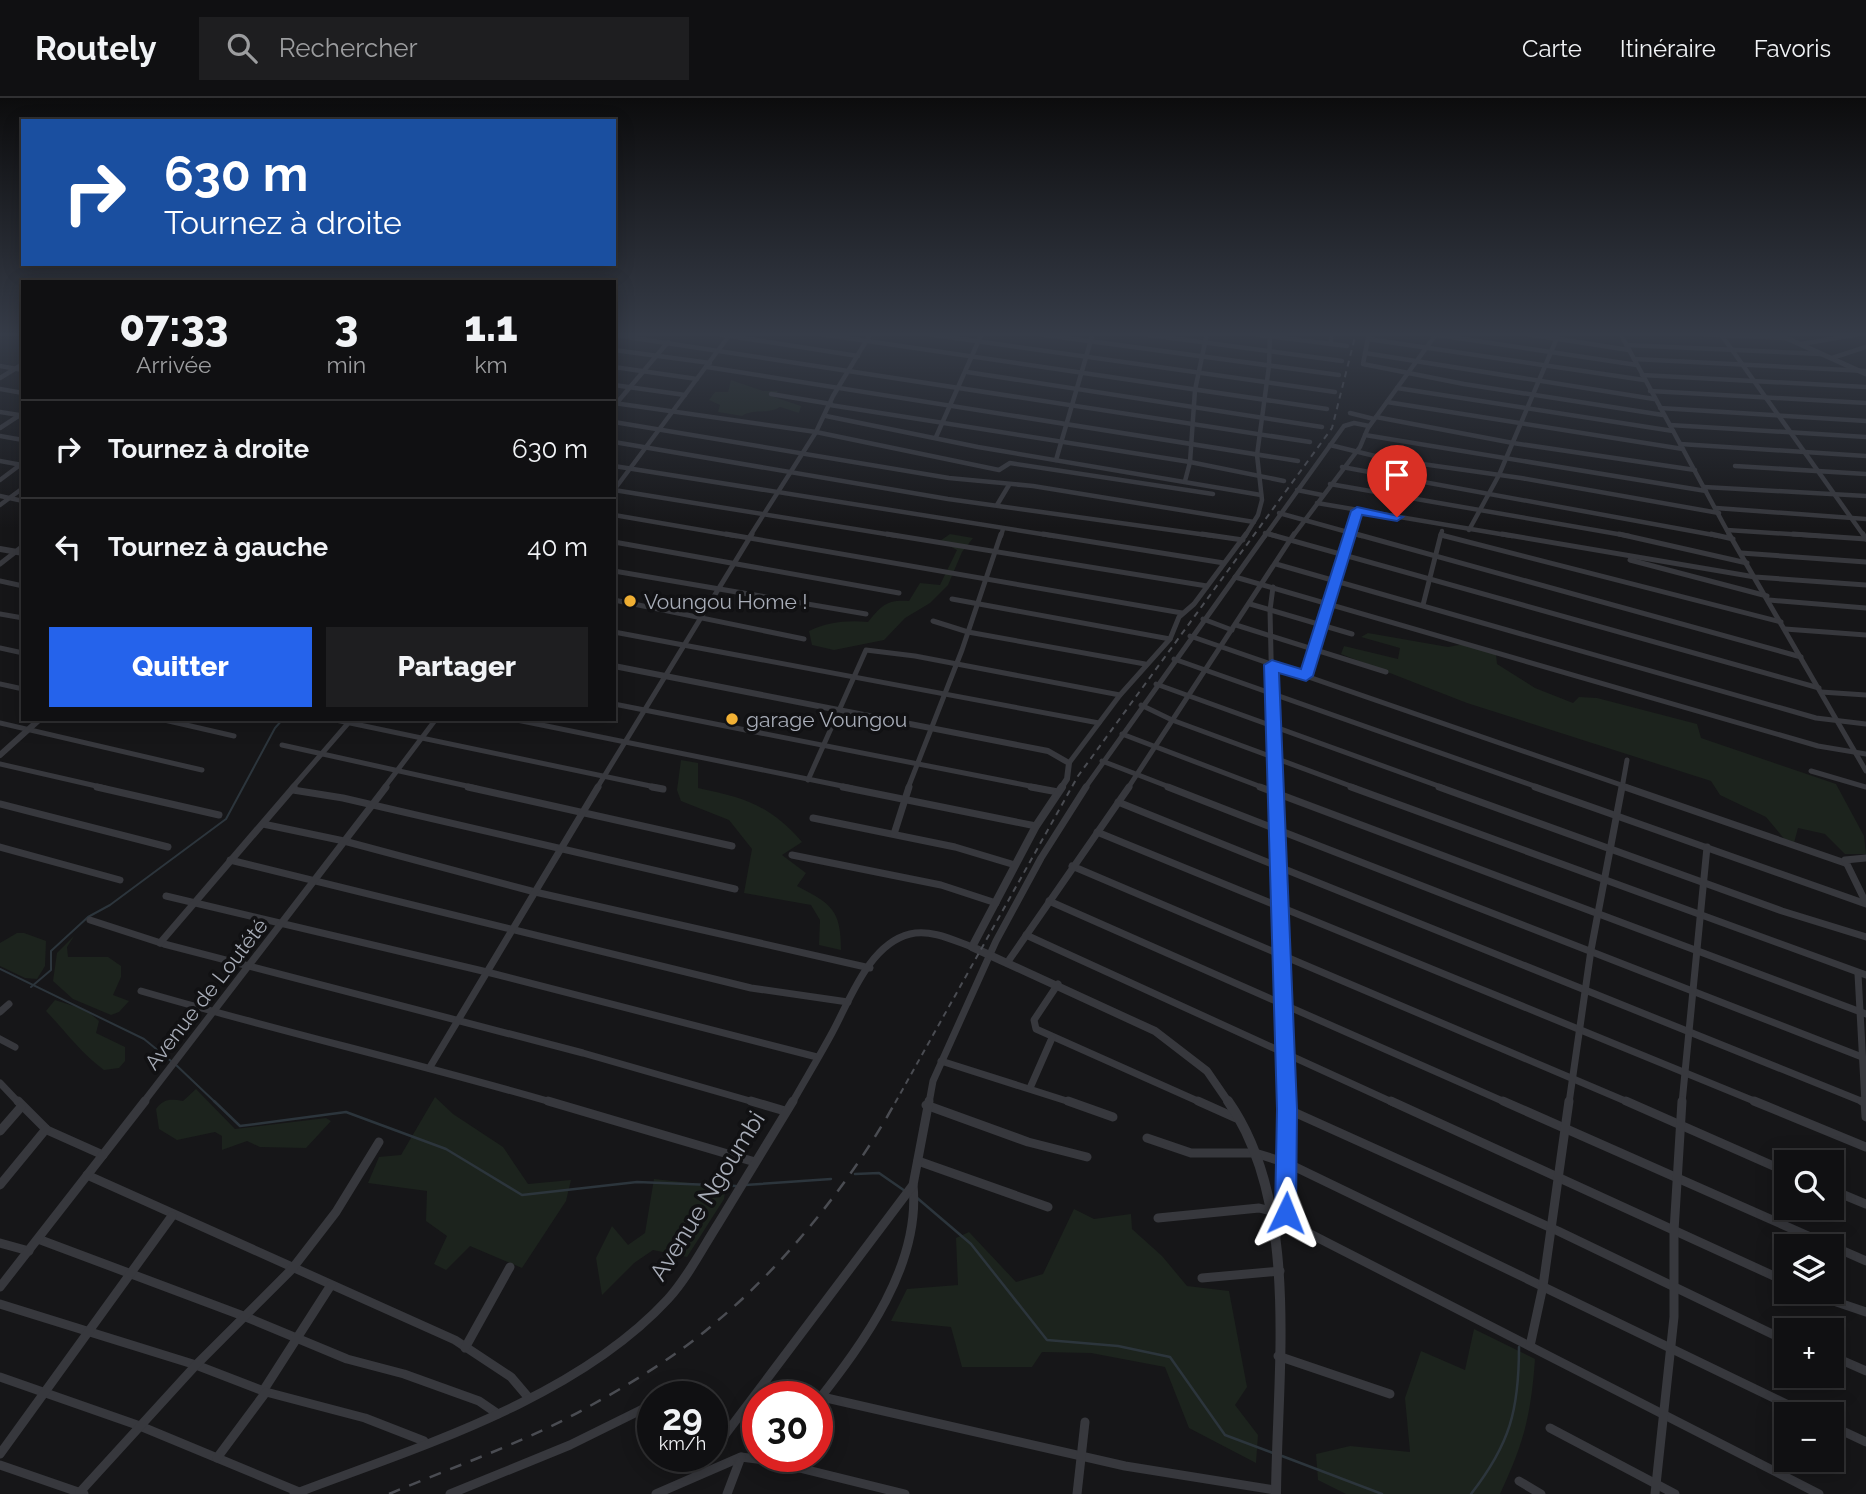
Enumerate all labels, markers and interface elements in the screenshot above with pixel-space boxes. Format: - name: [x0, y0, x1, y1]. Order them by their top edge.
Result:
- search box: [199, 17, 689, 80]
- text: Routely: [35, 29, 157, 68]
- icon: search: [223, 29, 261, 67]
- text: Rechercher: [279, 33, 418, 63]
- text: Carte: [1522, 34, 1582, 63]
- text: Itinéraire: [1620, 34, 1716, 63]
- text: Favoris: [1754, 34, 1831, 63]
- text: 630 m: [164, 145, 308, 202]
- icon: right: [49, 147, 140, 238]
- text: Tournez à droite: [164, 204, 402, 241]
- text: 07:33: [119, 302, 228, 351]
- text: 3: [334, 302, 358, 351]
- text: 1.1: [464, 302, 518, 351]
- text: Arrivée: [136, 351, 212, 378]
- text: min: [327, 351, 366, 378]
- text: km: [474, 351, 508, 378]
- icon: right: [49, 430, 87, 468]
- text: Tournez à droite: [108, 434, 309, 464]
- text: 630 m: [512, 434, 588, 464]
- pin: [1367, 445, 1427, 517]
- icon: arrive: [1378, 456, 1416, 494]
- icon: left: [49, 528, 87, 566]
- text: Tournez à gauche: [108, 532, 328, 562]
- text: 40 m: [527, 532, 588, 562]
- place label: Voungou Home !: [644, 589, 807, 614]
- marker: Voungou Home !: [622, 593, 638, 609]
- button: Quitter: [49, 627, 312, 707]
- button: Partager: [326, 627, 588, 707]
- place label: garage Voungou: [746, 707, 907, 732]
- marker: garage Voungou: [724, 711, 740, 727]
- street label: Avenue de Loutété: [139, 913, 273, 1075]
- street label: Avenue Ngoumbi: [643, 1106, 771, 1286]
- map controls: [1774, 1150, 1844, 1472]
- button: search: [1774, 1150, 1844, 1220]
- position arrow: [1249, 1176, 1323, 1250]
- button: layers: [1774, 1234, 1844, 1304]
- button: +: [1774, 1318, 1844, 1388]
- speed limit sign: 30: [742, 1381, 833, 1472]
- text: 29: [662, 1397, 703, 1438]
- button: −: [1774, 1402, 1844, 1472]
- text: km/h: [659, 1433, 706, 1454]

